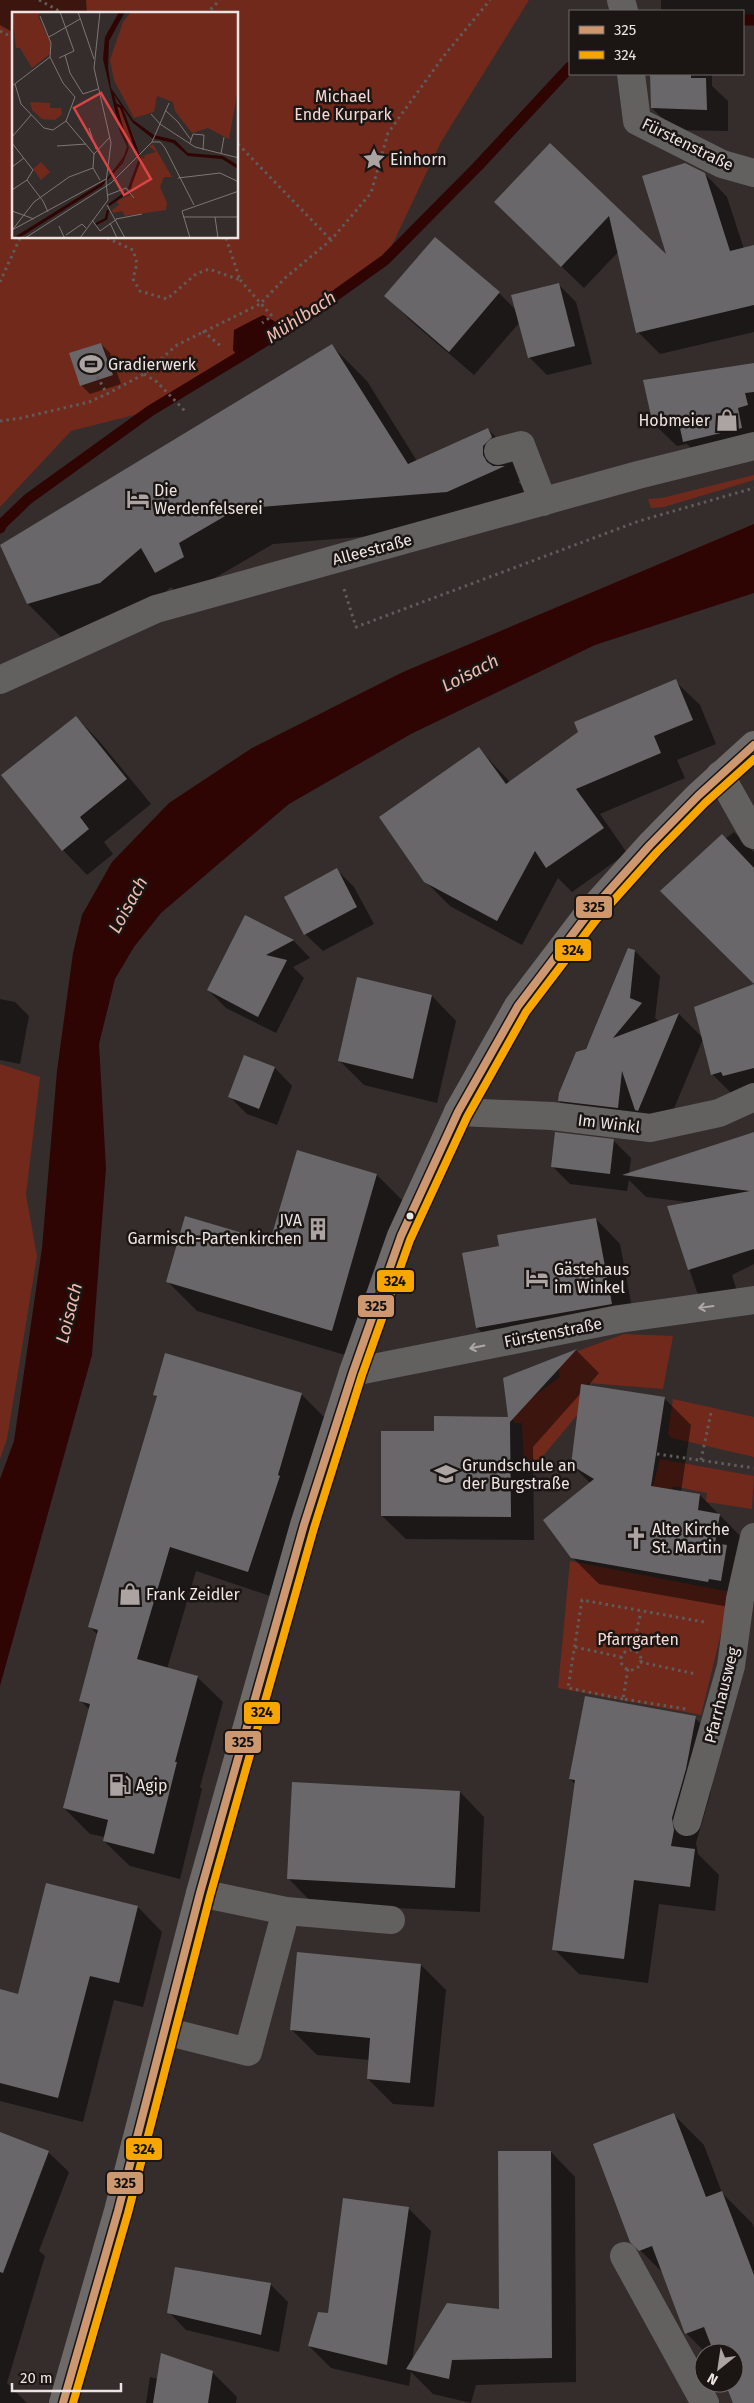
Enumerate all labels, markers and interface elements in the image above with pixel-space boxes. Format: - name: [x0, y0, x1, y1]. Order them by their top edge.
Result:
- legend: [569, 10, 744, 75]
- inset map: [12, 12, 239, 239]
- text: 325: [614, 21, 636, 39]
- text: 324: [614, 46, 636, 64]
- park label: Michael Ende Kurpark: [294, 87, 393, 124]
- street label: Fürstenstraße: [639, 114, 737, 175]
- place icon: Einhorn: [361, 146, 387, 172]
- place label: Einhorn: [390, 150, 447, 169]
- water label: Mühlbach: [262, 286, 340, 348]
- sports icon: Gradierwerk: [78, 351, 104, 377]
- place label: Gradierwerk: [108, 355, 197, 374]
- shop icon: Hobmeier: [714, 407, 740, 433]
- place label: Hobmeier: [638, 411, 711, 430]
- place label: Die Werdenfelserei: [154, 481, 263, 518]
- hotel icon: Die Werdenfelserei: [125, 486, 151, 512]
- street label: Alleestraße: [330, 530, 414, 569]
- water label: Loisach: [438, 649, 502, 697]
- water label: Loisach: [104, 873, 152, 937]
- line badge: 325: [575, 895, 613, 919]
- text: 325: [582, 899, 605, 916]
- line badge: 324: [554, 938, 592, 962]
- text: 324: [561, 942, 584, 959]
- street label: Im Winkl: [577, 1110, 642, 1137]
- place label: JVA Garmisch-Partenkirchen: [127, 1211, 303, 1248]
- unlabelled marker: [405, 1211, 415, 1221]
- building icon: JVA Garmisch-Partenkirchen: [305, 1216, 331, 1242]
- place label: Gästehaus im Winkel: [554, 1260, 629, 1297]
- hotel icon: Gästehaus im Winkel: [524, 1265, 550, 1291]
- line badge: 324: [376, 1269, 415, 1293]
- text: 324: [383, 1273, 406, 1290]
- water label: Loisach: [51, 1281, 87, 1345]
- line badge: 325: [357, 1294, 395, 1318]
- text: 325: [364, 1298, 387, 1315]
- one-way arrow: [698, 1302, 714, 1312]
- street label: Fürstenstraße: [502, 1314, 604, 1351]
- one-way arrow: [469, 1343, 485, 1353]
- place label: Grundschule an der Burgstraße: [462, 1456, 576, 1493]
- school or university icon: Grundschule an der Burgstraße: [433, 1461, 459, 1487]
- place label: Alte Kirche St. Martin: [652, 1520, 730, 1557]
- church icon: Alte Kirche St. Martin: [623, 1525, 649, 1551]
- shop icon: Frank Zeidler: [117, 1581, 143, 1607]
- place label: Frank Zeidler: [146, 1585, 241, 1604]
- park label: Pfarrgarten: [597, 1630, 679, 1649]
- street label: Pfarrhausweg: [700, 1644, 743, 1745]
- line badge: 324: [243, 1701, 281, 1725]
- text: 324: [250, 1704, 273, 1721]
- line badge: 325: [224, 1730, 262, 1754]
- text: 325: [231, 1734, 254, 1751]
- fuel station icon: Agip: [107, 1772, 133, 1798]
- place label: Agip: [136, 1776, 168, 1795]
- line badge: 324: [125, 2137, 163, 2161]
- text: 324: [132, 2141, 155, 2158]
- line badge: 325: [106, 2171, 144, 2195]
- text: 325: [113, 2175, 136, 2192]
- north arrow: [694, 2343, 744, 2393]
- scale bar: [12, 2360, 121, 2392]
- text: 20 m: [20, 2369, 53, 2387]
- text: N: [704, 2369, 721, 2389]

